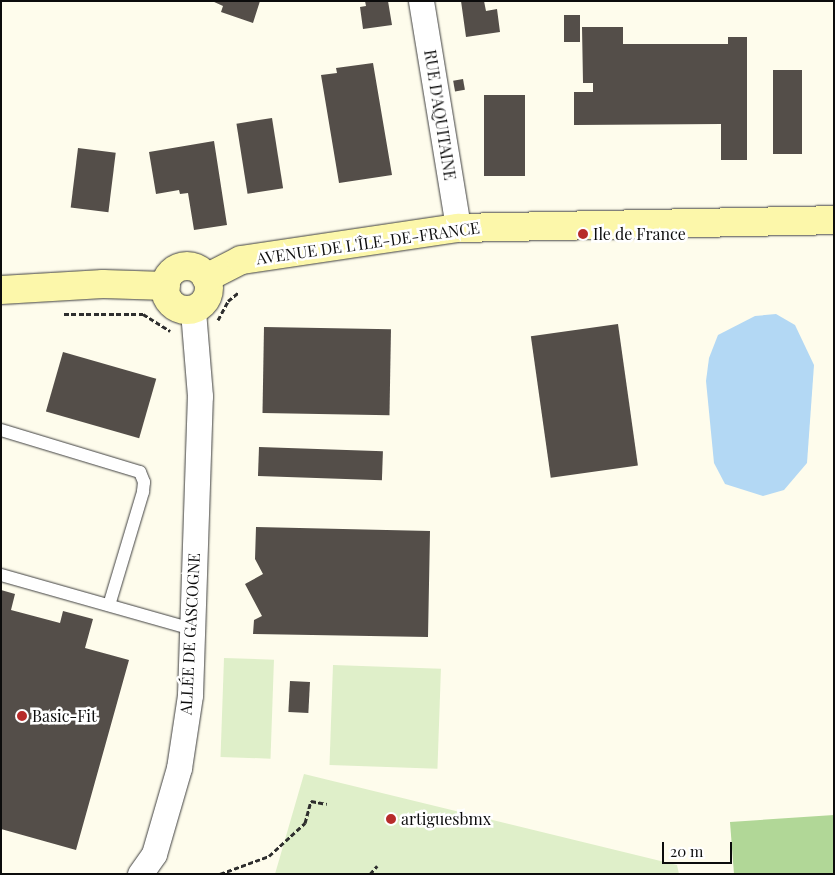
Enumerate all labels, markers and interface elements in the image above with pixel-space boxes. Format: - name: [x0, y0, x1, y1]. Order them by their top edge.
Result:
- street label: RUE D'AQUITAINE: [420, 48, 460, 182]
- street label: AVENUE DE L'ÎLE-DE-FRANCE: [255, 218, 481, 268]
- place label: Ile de France: [593, 224, 686, 244]
- marker: Ile de France: [577, 228, 589, 240]
- street label: ALLÉE DE GASCOGNE: [176, 552, 204, 716]
- place label: Basic-Fit: [32, 706, 97, 726]
- marker: Basic-Fit: [16, 710, 28, 722]
- place label: artiguesbmx: [401, 809, 491, 829]
- marker: artiguesbmx: [385, 813, 397, 825]
- scale bar: [665, 832, 735, 864]
- text: 20 m: [670, 841, 703, 861]

